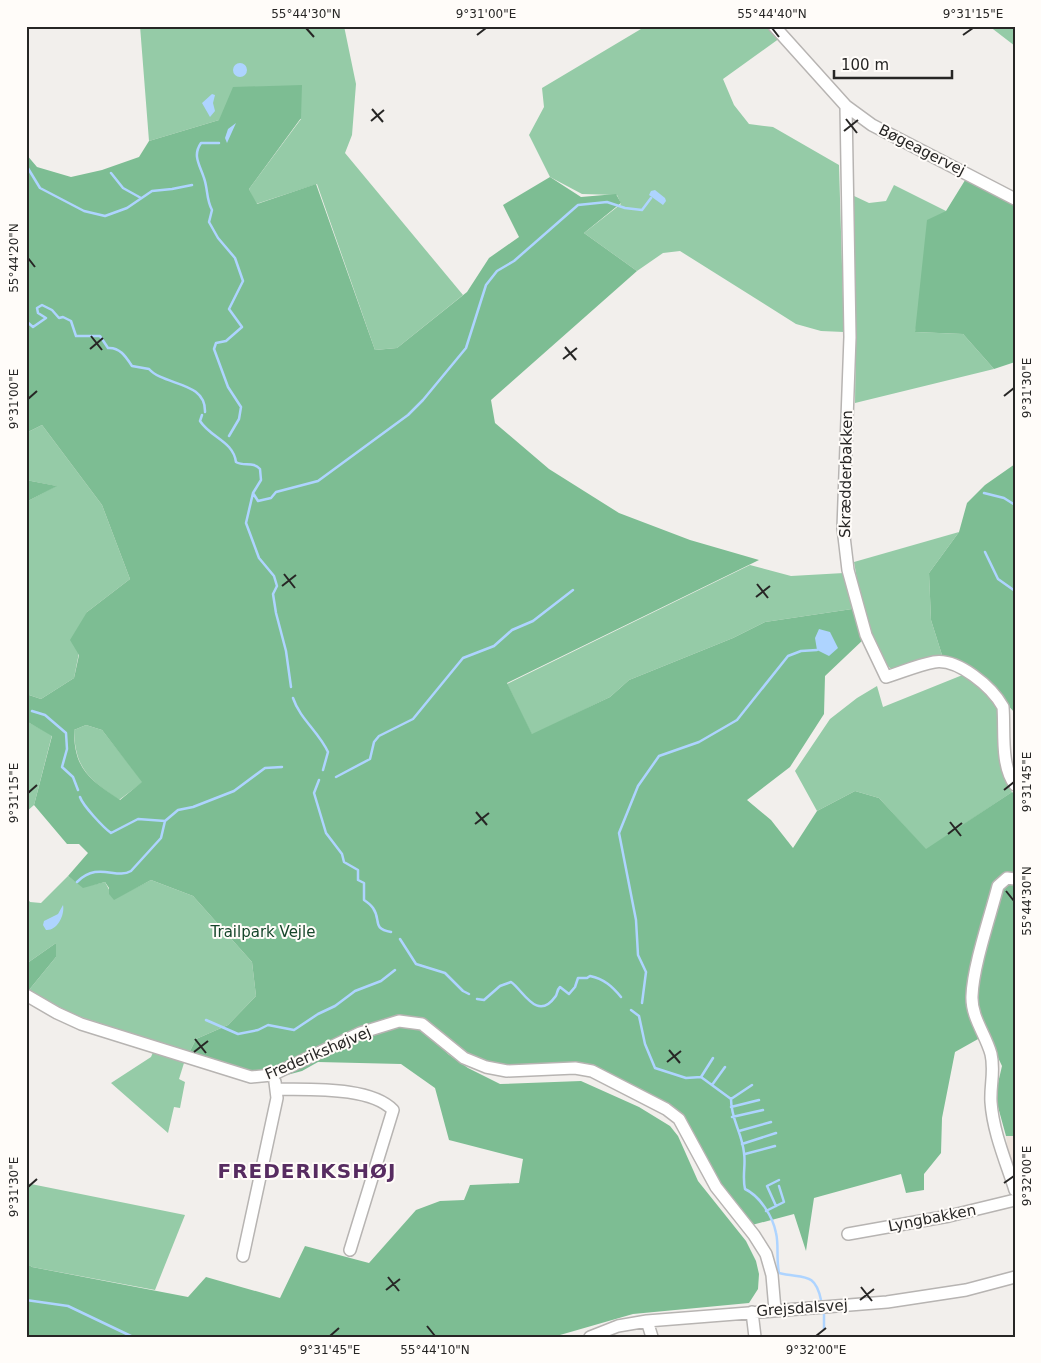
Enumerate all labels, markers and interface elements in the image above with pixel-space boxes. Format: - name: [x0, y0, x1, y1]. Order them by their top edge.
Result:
- text: 55°44'30"N: [271, 7, 341, 21]
- text: 9°31'00"E: [456, 7, 516, 21]
- text: 55°44'40"N: [737, 7, 807, 21]
- text: 9°31'15"E: [943, 7, 1003, 21]
- scale bar: [834, 48, 951, 80]
- text: 100 m: [841, 56, 889, 74]
- street label: Bøgeagervej: [876, 121, 968, 179]
- text: 55°44'20"N: [7, 223, 21, 293]
- text: 9°31'30"E: [1020, 358, 1034, 418]
- text: 9°31'00"E: [7, 369, 21, 429]
- street label: Skrædderbakken: [836, 410, 856, 538]
- text: 9°31'45"E: [1020, 752, 1034, 812]
- text: 9°31'15"E: [7, 763, 21, 823]
- text: 55°44'30"N: [1020, 866, 1034, 936]
- park label: Trailpark Vejle: [210, 923, 315, 941]
- street label: Frederikshøjvej: [262, 1023, 374, 1083]
- text: 9°32'00"E: [1020, 1146, 1034, 1206]
- text: 9°31'30"E: [7, 1157, 21, 1217]
- district label: FREDERIKSHØJ: [218, 1159, 396, 1183]
- street label: Lyngbakken: [887, 1201, 977, 1235]
- street label: Grejsdalsvej: [756, 1296, 848, 1320]
- text: 9°31'45"E: [300, 1343, 360, 1357]
- text: 55°44'10"N: [400, 1343, 470, 1357]
- text: 9°32'00"E: [786, 1343, 846, 1357]

